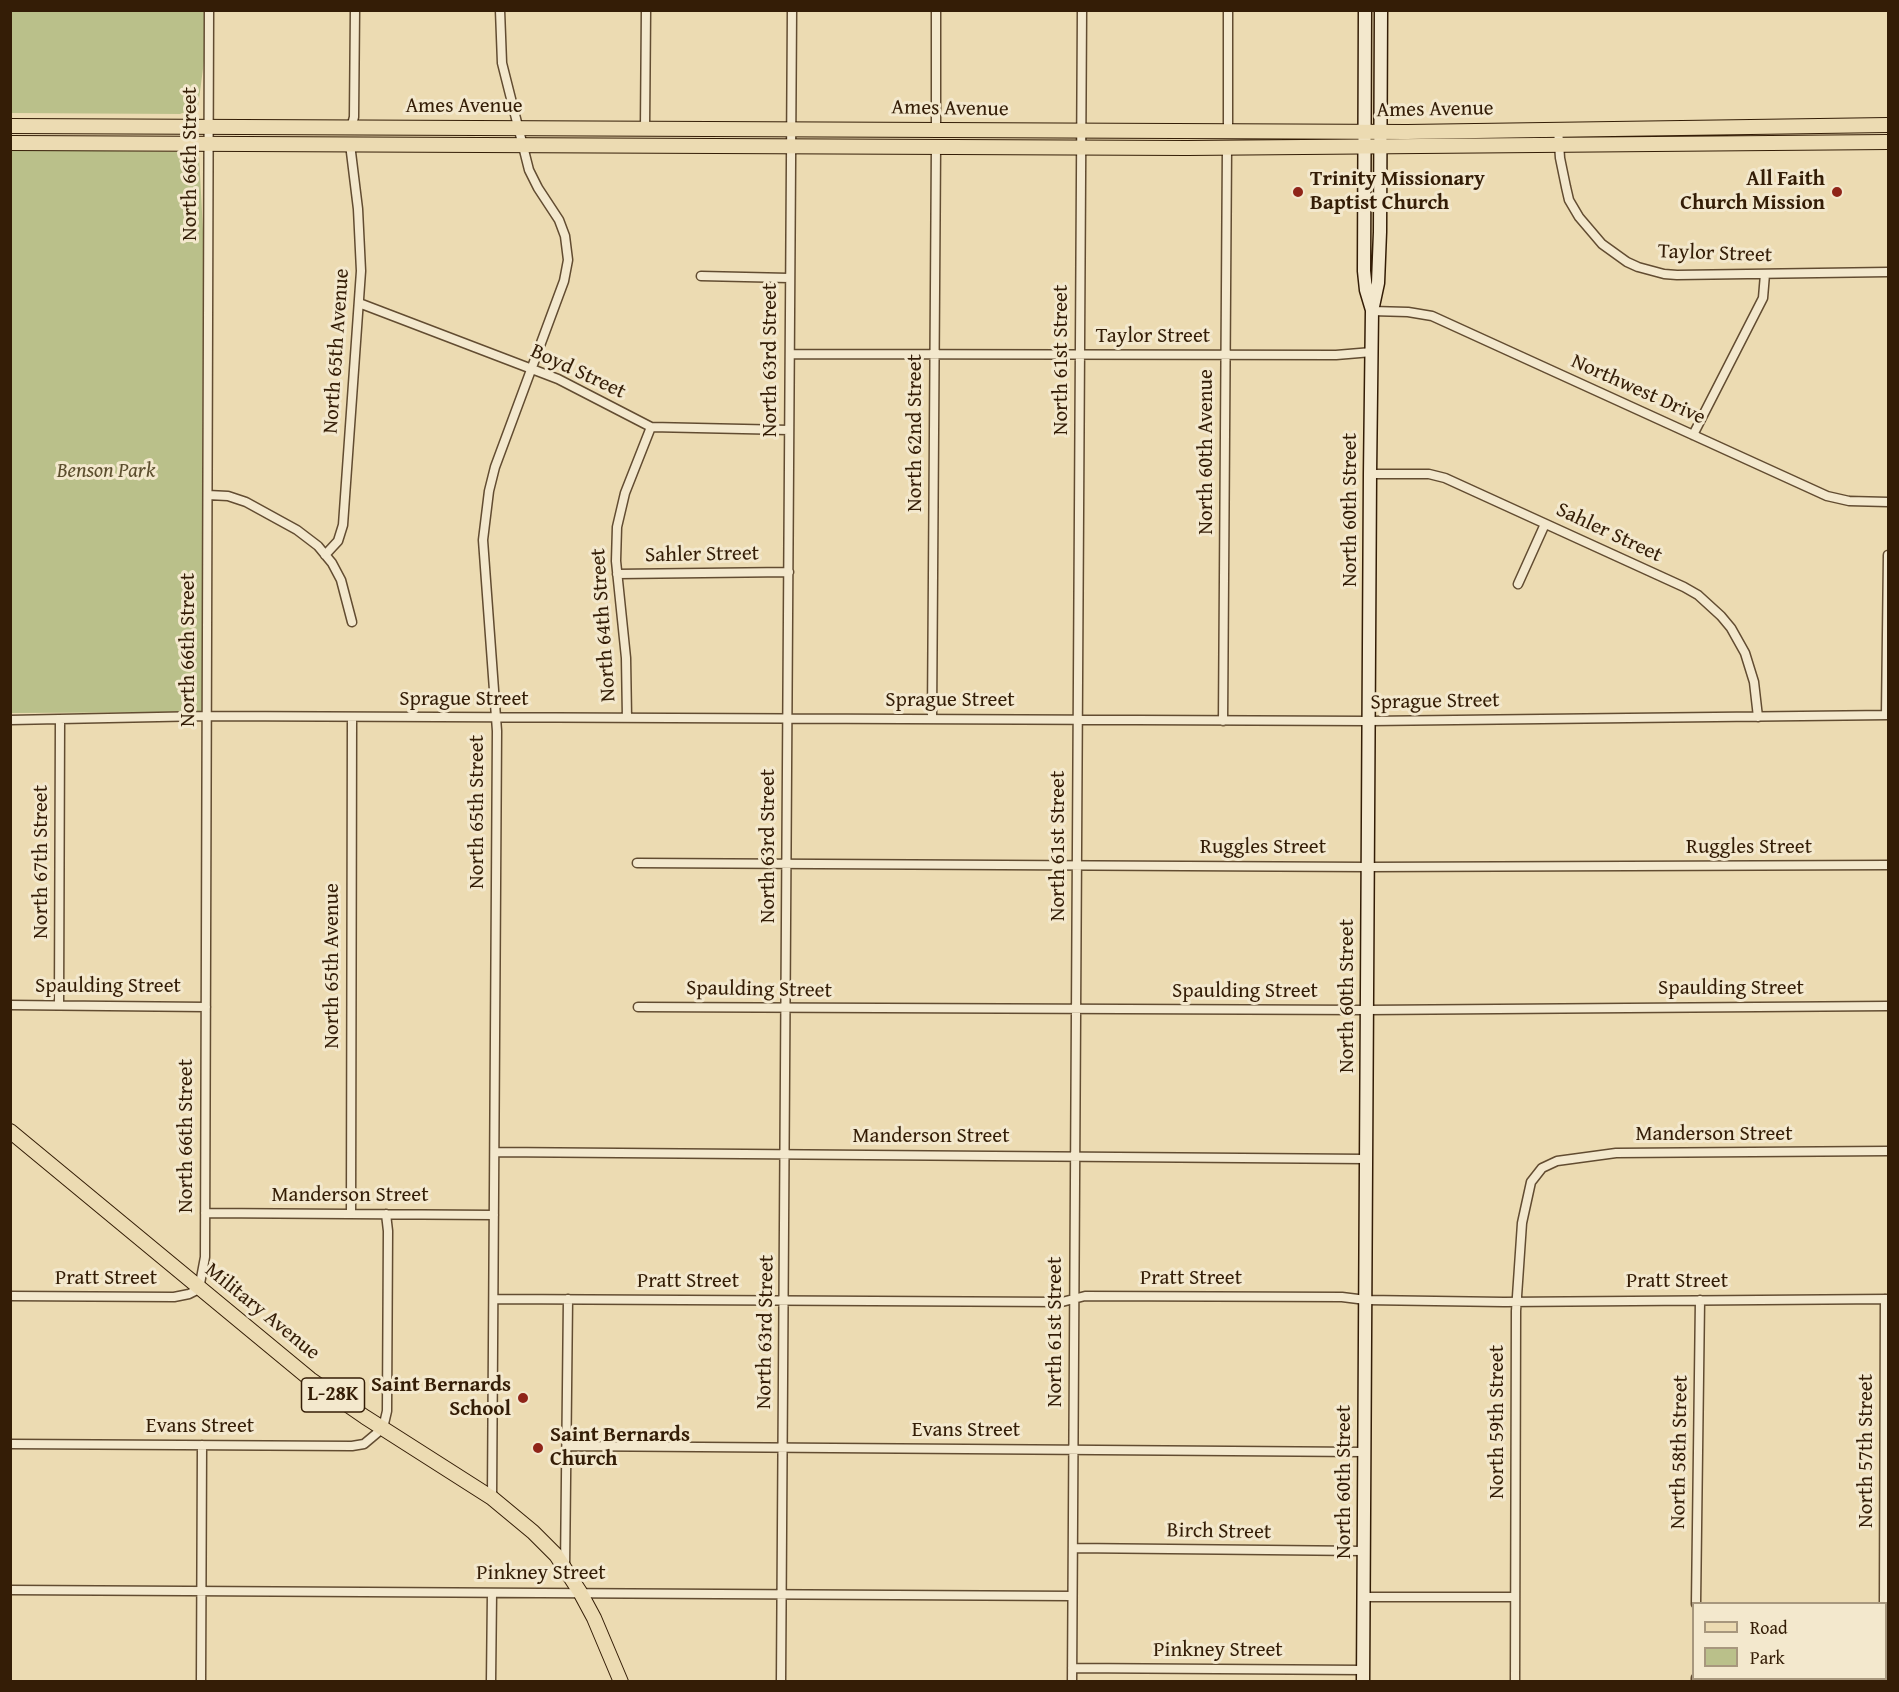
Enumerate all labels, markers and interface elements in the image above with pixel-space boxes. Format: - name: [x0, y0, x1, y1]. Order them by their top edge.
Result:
- street label: North 66th Street: [178, 87, 204, 241]
- street label: Ames Avenue: [405, 94, 523, 120]
- street label: Ames Avenue: [891, 95, 1009, 123]
- street label: Ames Avenue: [1376, 96, 1494, 124]
- place label: Trinity Missionary Baptist Church: [1310, 167, 1485, 217]
- place label: All Faith Church Mission: [1680, 167, 1825, 217]
- marker: Trinity Missionary Baptist Church: [1291, 185, 1305, 199]
- marker: All Faith Church Mission: [1830, 185, 1844, 199]
- street label: Taylor Street: [1657, 239, 1773, 269]
- street label: North 65th Avenue: [319, 268, 355, 434]
- street label: North 63rd Street: [758, 283, 784, 437]
- street label: North 61st Street: [1049, 285, 1075, 435]
- street label: Taylor Street: [1096, 324, 1210, 350]
- street label: Boyd Street: [526, 339, 630, 405]
- street label: Northwest Drive: [1567, 349, 1709, 431]
- street label: North 62nd Street: [903, 354, 929, 512]
- street label: North 60th Avenue: [1194, 369, 1220, 535]
- street label: North 60th Street: [1338, 433, 1364, 587]
- park label: Benson Park: [57, 459, 155, 485]
- street label: Sahler Street: [1552, 497, 1666, 569]
- street label: Sahler Street: [645, 541, 759, 569]
- street label: North 64th Street: [586, 547, 622, 703]
- street label: North 66th Street: [176, 573, 202, 727]
- street label: Sprague Street: [399, 687, 529, 713]
- street label: Sprague Street: [885, 688, 1015, 714]
- street label: Sprague Street: [1370, 688, 1500, 716]
- street label: North 65th Street: [465, 735, 491, 889]
- street label: North 63rd Street: [756, 769, 782, 923]
- street label: North 61st Street: [1046, 771, 1072, 921]
- street label: North 67th Street: [29, 785, 55, 939]
- street label: Ruggles Street: [1200, 835, 1326, 861]
- street label: Ruggles Street: [1686, 835, 1812, 861]
- street label: North 65th Avenue: [320, 883, 346, 1049]
- street label: North 60th Street: [1335, 919, 1361, 1073]
- street label: Spaulding Street: [35, 974, 181, 1000]
- street label: Spaulding Street: [686, 976, 832, 1004]
- street label: Spaulding Street: [1658, 976, 1804, 1002]
- street label: Spaulding Street: [1172, 979, 1318, 1005]
- street label: North 66th Street: [174, 1059, 200, 1213]
- street label: Manderson Street: [1635, 1122, 1793, 1148]
- street label: Manderson Street: [852, 1124, 1010, 1150]
- street label: Manderson Street: [271, 1183, 429, 1209]
- street label: North 63rd Street: [752, 1255, 780, 1409]
- street label: North 61st Street: [1043, 1257, 1069, 1407]
- street label: Military Avenue: [199, 1258, 325, 1366]
- street label: Pratt Street: [55, 1266, 157, 1292]
- street label: Pratt Street: [1140, 1266, 1242, 1292]
- street label: Pratt Street: [637, 1269, 739, 1295]
- street label: Pratt Street: [1626, 1269, 1728, 1295]
- street label: North 59th Street: [1485, 1345, 1511, 1499]
- place label: Saint Bernards School: [371, 1373, 511, 1423]
- street label: North 57th Street: [1854, 1374, 1880, 1528]
- street label: North 58th Street: [1666, 1375, 1694, 1529]
- road number: L-28K: [302, 1378, 364, 1412]
- marker: Saint Bernards School: [516, 1391, 530, 1405]
- street label: North 60th Street: [1332, 1405, 1358, 1559]
- street label: Evans Street: [146, 1414, 254, 1440]
- street label: Evans Street: [912, 1418, 1020, 1444]
- place label: Saint Bernards Church: [550, 1423, 690, 1473]
- marker: Saint Bernards Church: [531, 1441, 545, 1455]
- street label: Birch Street: [1166, 1518, 1272, 1546]
- street label: Pinkney Street: [476, 1561, 606, 1587]
- legend: [1692, 1602, 1887, 1680]
- text: Road: [1750, 1614, 1788, 1641]
- street label: Pinkney Street: [1153, 1638, 1283, 1664]
- text: Park: [1750, 1644, 1785, 1671]

